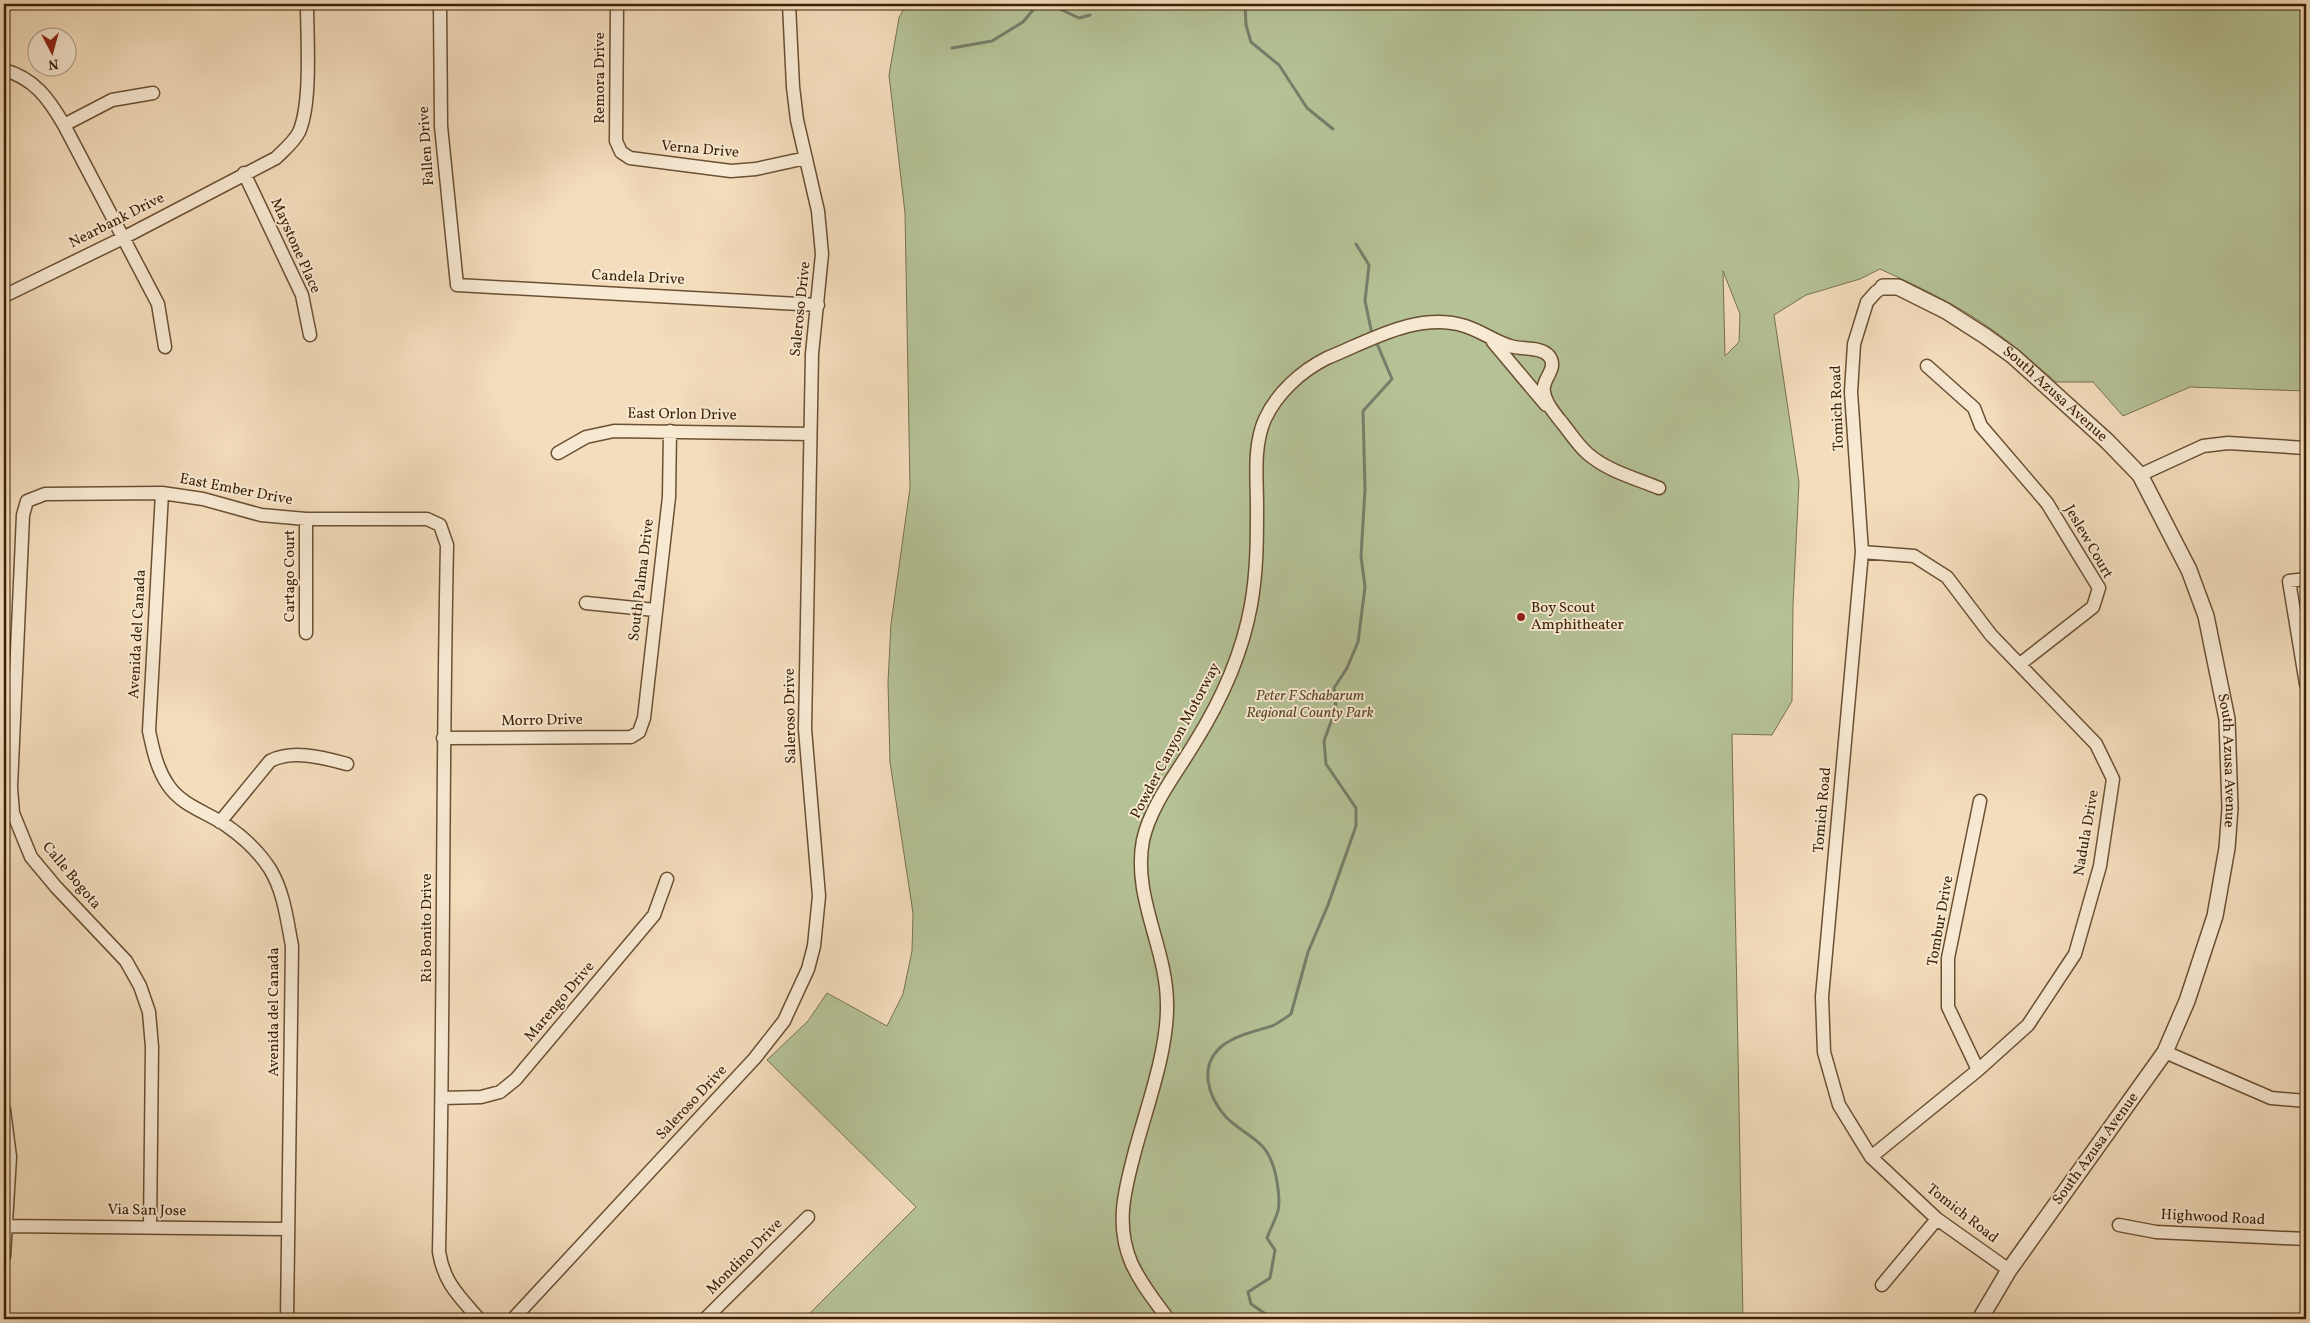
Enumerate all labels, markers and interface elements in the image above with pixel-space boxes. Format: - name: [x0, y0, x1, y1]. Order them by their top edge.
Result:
- north arrow: [28, 28, 78, 78]
- street label: Remora Drive: [590, 32, 611, 124]
- text: N: [47, 53, 59, 73]
- street label: Fallen Drive: [414, 105, 440, 187]
- street label: Verna Drive: [660, 136, 740, 164]
- street label: Nearbank Drive: [66, 188, 168, 254]
- street label: Maystone Place: [265, 195, 325, 297]
- street label: Saleroso Drive: [786, 260, 816, 358]
- street label: Candela Drive: [591, 265, 685, 291]
- street label: South Azusa Avenue: [1998, 341, 2112, 447]
- street label: Tomich Road: [1826, 365, 1850, 451]
- street label: East Orlon Drive: [627, 404, 737, 426]
- street label: East Ember Drive: [178, 469, 294, 511]
- street label: Jeslew Court: [2058, 501, 2118, 583]
- street label: South Palma Drive: [624, 518, 660, 642]
- street label: Cartago Court: [280, 530, 301, 622]
- street label: Avenida del Canada: [124, 569, 152, 699]
- place label: Boy Scout Amphitheater: [1531, 598, 1624, 636]
- marker: Boy Scout Amphitheater: [1515, 611, 1527, 623]
- street label: Powder Canyon Motorway: [1126, 659, 1226, 823]
- street label: Saleroso Drive: [780, 668, 802, 764]
- park label: Peter F Schabarum Regional County Park: [1246, 686, 1374, 724]
- street label: South Azusa Avenue: [2212, 692, 2241, 828]
- street label: Morro Drive: [501, 710, 583, 732]
- street label: Tomich Road: [1809, 766, 1837, 854]
- street label: Nadula Drive: [2069, 788, 2105, 878]
- street label: Calle Bogota: [37, 838, 105, 914]
- street label: Rio Bonito Drive: [417, 873, 438, 983]
- street label: Tombur Drive: [1923, 874, 1959, 968]
- street label: Avenida del Canada: [264, 947, 285, 1077]
- street label: Marengo Drive: [520, 957, 600, 1047]
- street label: Saleroso Drive: [652, 1061, 732, 1145]
- street label: South Azusa Avenue: [2048, 1088, 2144, 1210]
- street label: Tomich Road: [1922, 1179, 2002, 1249]
- street label: Via San Jose: [107, 1200, 187, 1222]
- street label: Highwood Road: [2160, 1205, 2266, 1231]
- street label: Mondino Drive: [702, 1214, 788, 1300]

